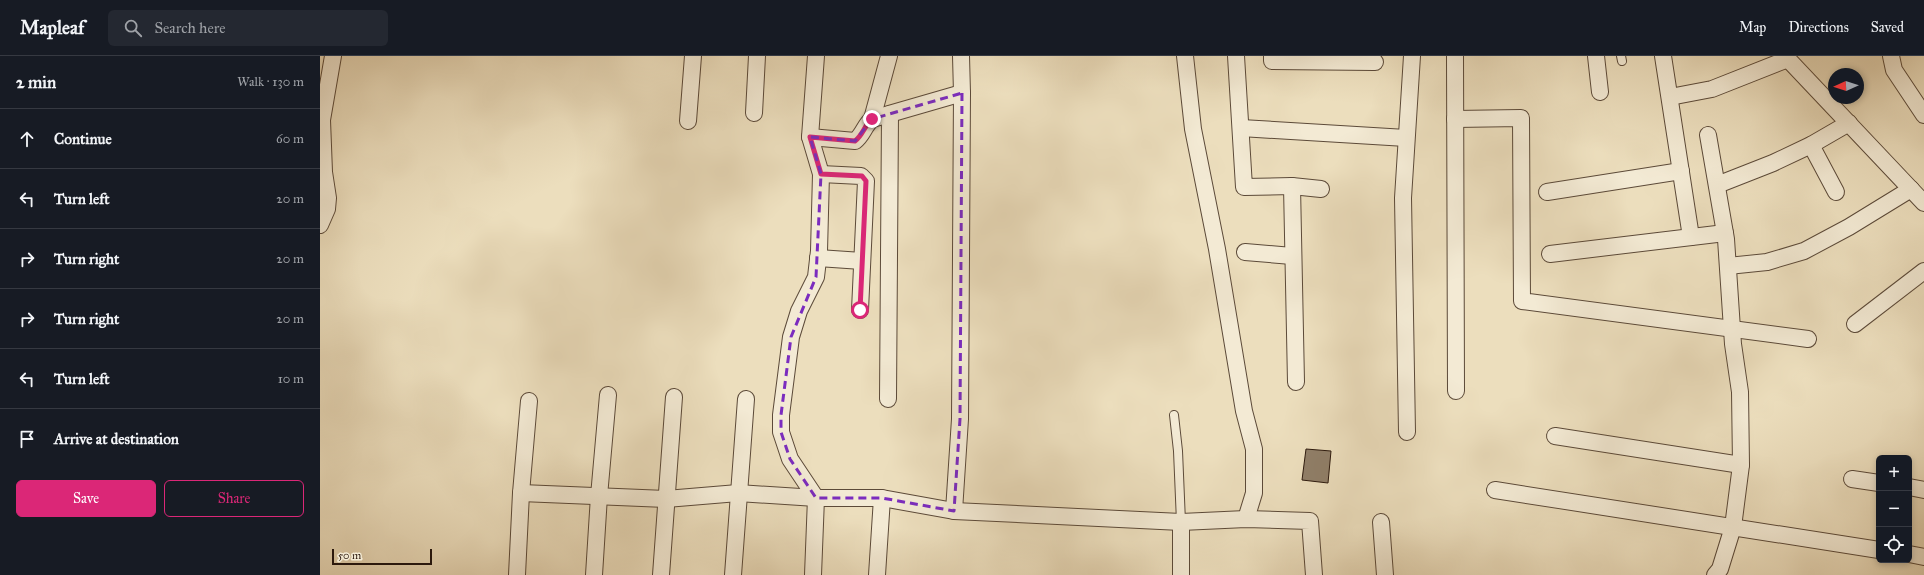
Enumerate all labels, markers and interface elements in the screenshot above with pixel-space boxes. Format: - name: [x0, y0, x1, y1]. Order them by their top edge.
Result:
- search box: [108, 10, 388, 46]
- text: Mapleaf: [20, 16, 84, 39]
- icon: search: [122, 17, 144, 39]
- text: Search here: [154, 19, 225, 37]
- text: Map: [1739, 19, 1766, 36]
- text: Directions: [1788, 19, 1849, 36]
- text: Saved: [1871, 19, 1904, 36]
- north arrow: [1828, 68, 1864, 104]
- text: 2 min: [16, 72, 56, 93]
- text: Walk · 130 m: [237, 74, 304, 90]
- route end: [863, 110, 881, 128]
- icon: ahead: [16, 128, 38, 150]
- text: Continue: [54, 130, 112, 148]
- text: 60 m: [276, 131, 304, 147]
- icon: left: [16, 188, 38, 210]
- text: Turn left: [54, 190, 110, 208]
- text: 20 m: [276, 191, 304, 207]
- icon: right: [16, 248, 38, 270]
- text: Turn right: [54, 250, 119, 268]
- text: 20 m: [276, 251, 304, 267]
- route start: [851, 301, 869, 319]
- icon: right: [16, 308, 38, 330]
- text: Turn right: [54, 310, 119, 328]
- text: 20 m: [276, 311, 304, 327]
- icon: left: [16, 368, 38, 390]
- text: Turn left: [54, 370, 110, 388]
- text: 10 m: [278, 371, 304, 387]
- icon: arrive: [16, 428, 38, 450]
- text: Arrive at destination: [54, 430, 179, 448]
- map controls: [1876, 455, 1912, 563]
- button: +: [1876, 455, 1912, 491]
- button: Save: [16, 480, 156, 517]
- button: Share: [164, 480, 304, 517]
- button: −: [1876, 491, 1912, 527]
- button: locate: [1876, 527, 1912, 563]
- scale bar: [332, 547, 432, 566]
- text: 50 m: [338, 549, 361, 562]

